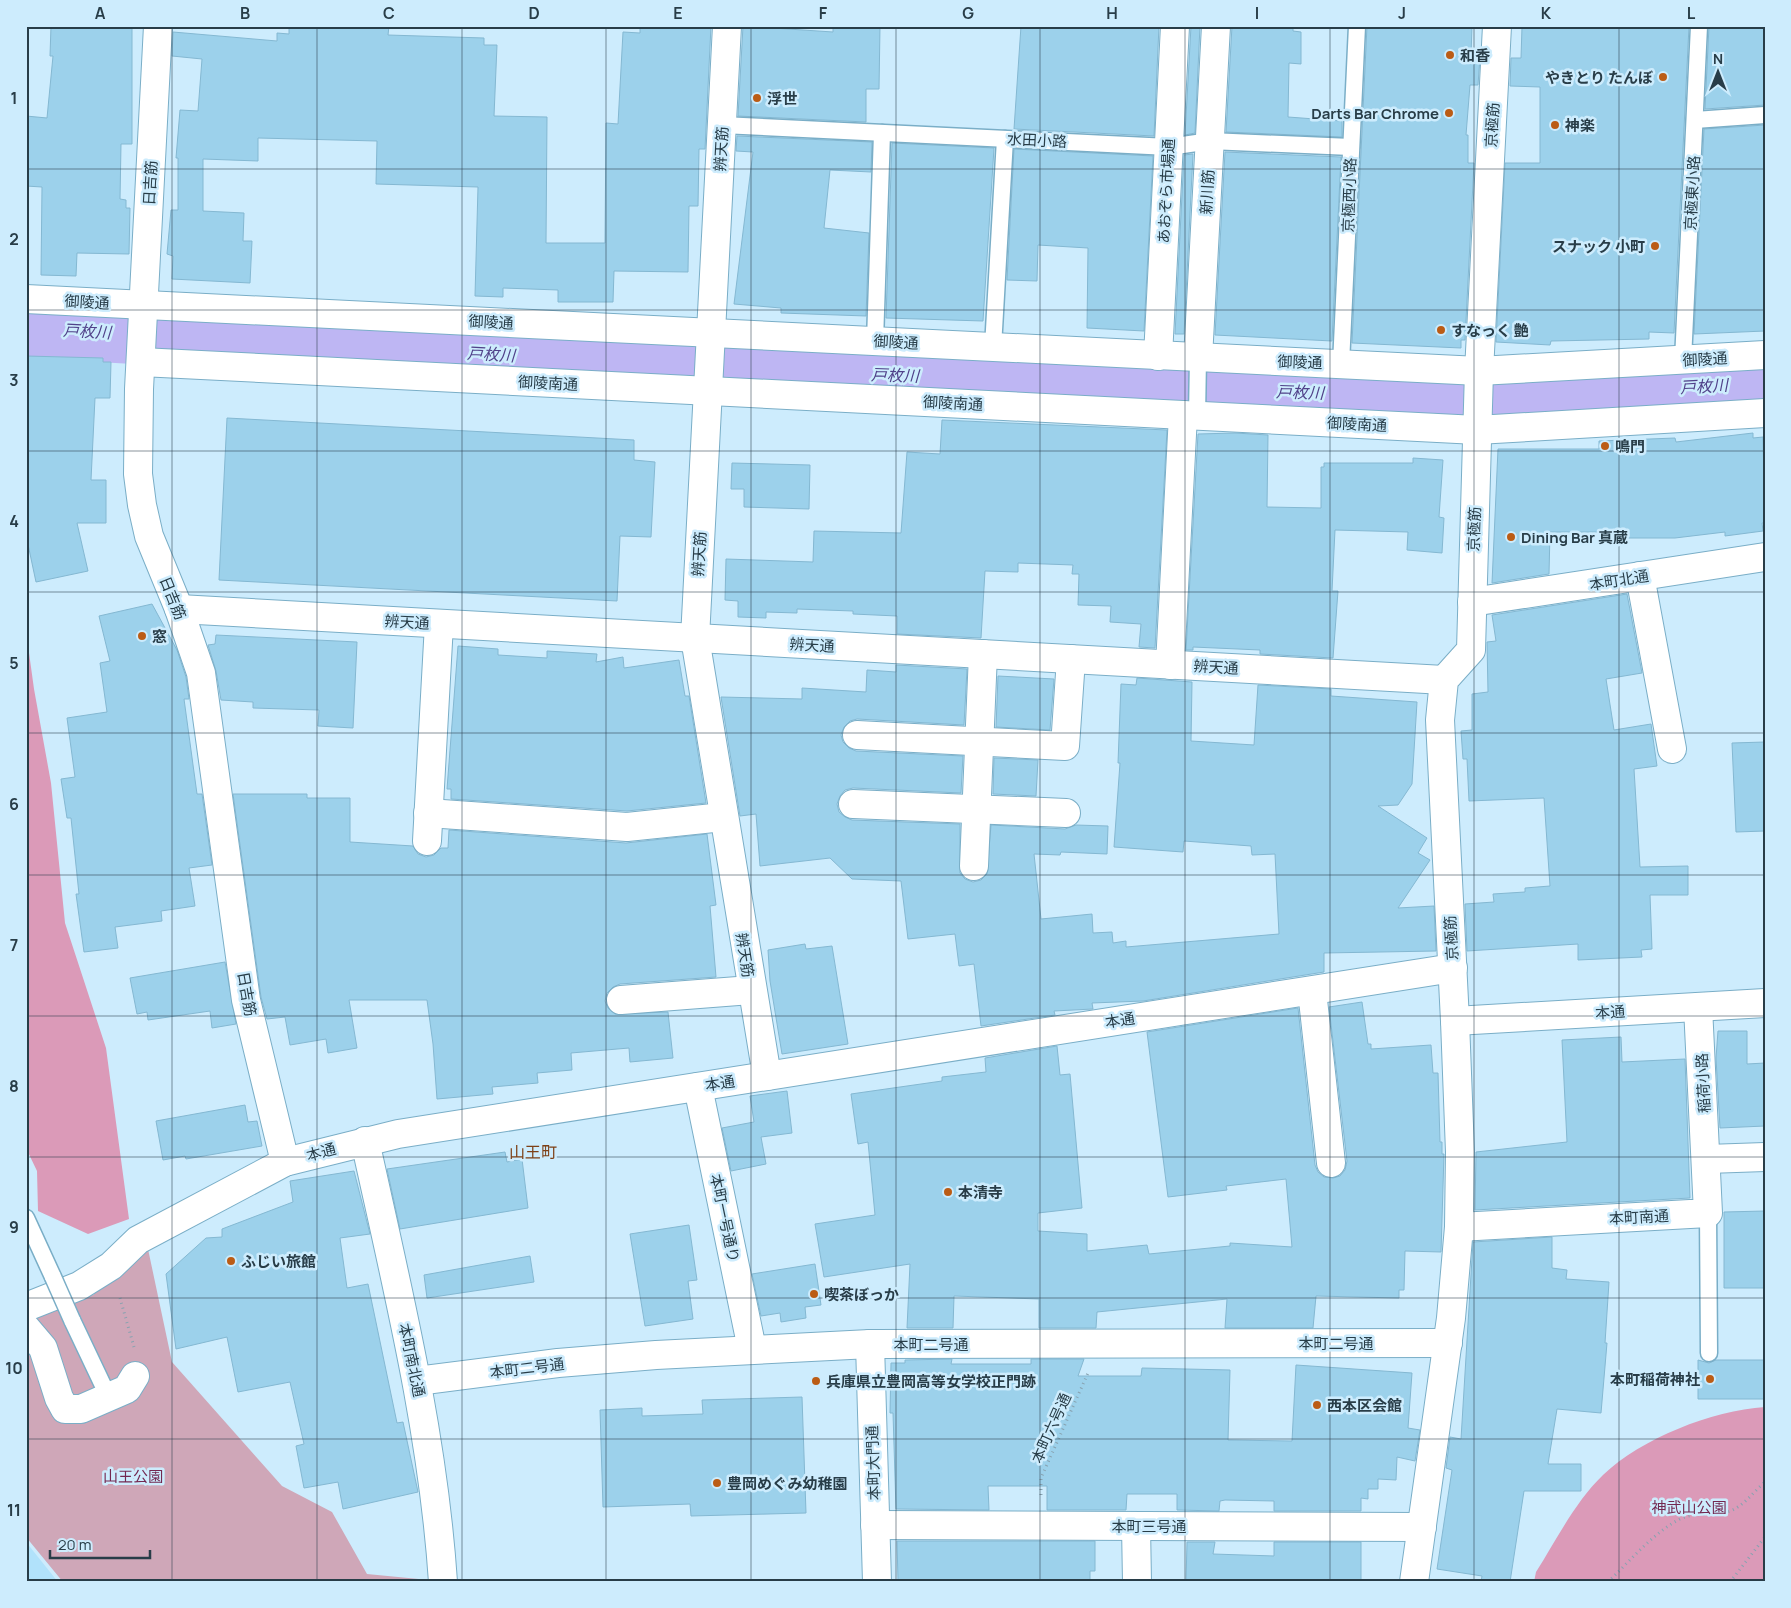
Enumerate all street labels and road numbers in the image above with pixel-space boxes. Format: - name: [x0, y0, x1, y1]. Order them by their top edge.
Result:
- street label: 京極筋: [1480, 102, 1504, 148]
- street label: 辨天筋: [709, 126, 733, 172]
- street label: 水田小路: [1006, 128, 1068, 152]
- street label: あおぞら市場通: [1153, 138, 1179, 244]
- street label: 京極東小路: [1680, 155, 1704, 231]
- street label: 京極西小路: [1337, 157, 1361, 233]
- street label: 日吉筋: [138, 160, 162, 206]
- street label: 新川筋: [1195, 169, 1219, 215]
- street label: 御陵通: [64, 290, 110, 314]
- street label: 御陵通: [468, 310, 514, 334]
- street label: 御陵通: [873, 330, 919, 354]
- street label: 御陵通: [1682, 347, 1728, 371]
- street label: 御陵通: [1277, 351, 1323, 373]
- street label: 御陵南通: [517, 371, 579, 395]
- street label: 御陵南通: [922, 391, 984, 415]
- street label: 御陵南通: [1326, 412, 1388, 436]
- street label: 京極筋: [1463, 506, 1485, 552]
- street label: 辨天筋: [687, 531, 711, 577]
- street label: 本町北通: [1588, 565, 1650, 595]
- street label: 日吉筋: [155, 573, 191, 623]
- street label: 辨天通: [384, 610, 430, 634]
- street label: 辨天通: [789, 633, 835, 657]
- street label: 辨天通: [1193, 655, 1239, 679]
- street label: 京極筋: [1439, 915, 1463, 961]
- street label: 辨天筋: [731, 931, 759, 979]
- street label: 日吉筋: [233, 970, 261, 1018]
- street label: 本通: [1594, 1000, 1626, 1024]
- street label: 本通: [1104, 1007, 1136, 1033]
- street label: 稲荷小路: [1691, 1052, 1715, 1114]
- street label: 本通: [704, 1070, 736, 1096]
- street label: 本通: [304, 1138, 338, 1166]
- street label: 本町一号通り: [705, 1172, 745, 1264]
- street label: 本町南通: [1608, 1205, 1670, 1229]
- street label: 本町南北通: [394, 1321, 430, 1399]
- street label: 本町二号通: [1298, 1333, 1374, 1354]
- street label: 本町二号通: [893, 1334, 969, 1355]
- street label: 本町二号通: [488, 1353, 566, 1383]
- street label: 本町六号通: [1026, 1389, 1076, 1467]
- street label: 本町大門通: [861, 1425, 885, 1501]
- street label: 本町三号通: [1111, 1516, 1187, 1537]

